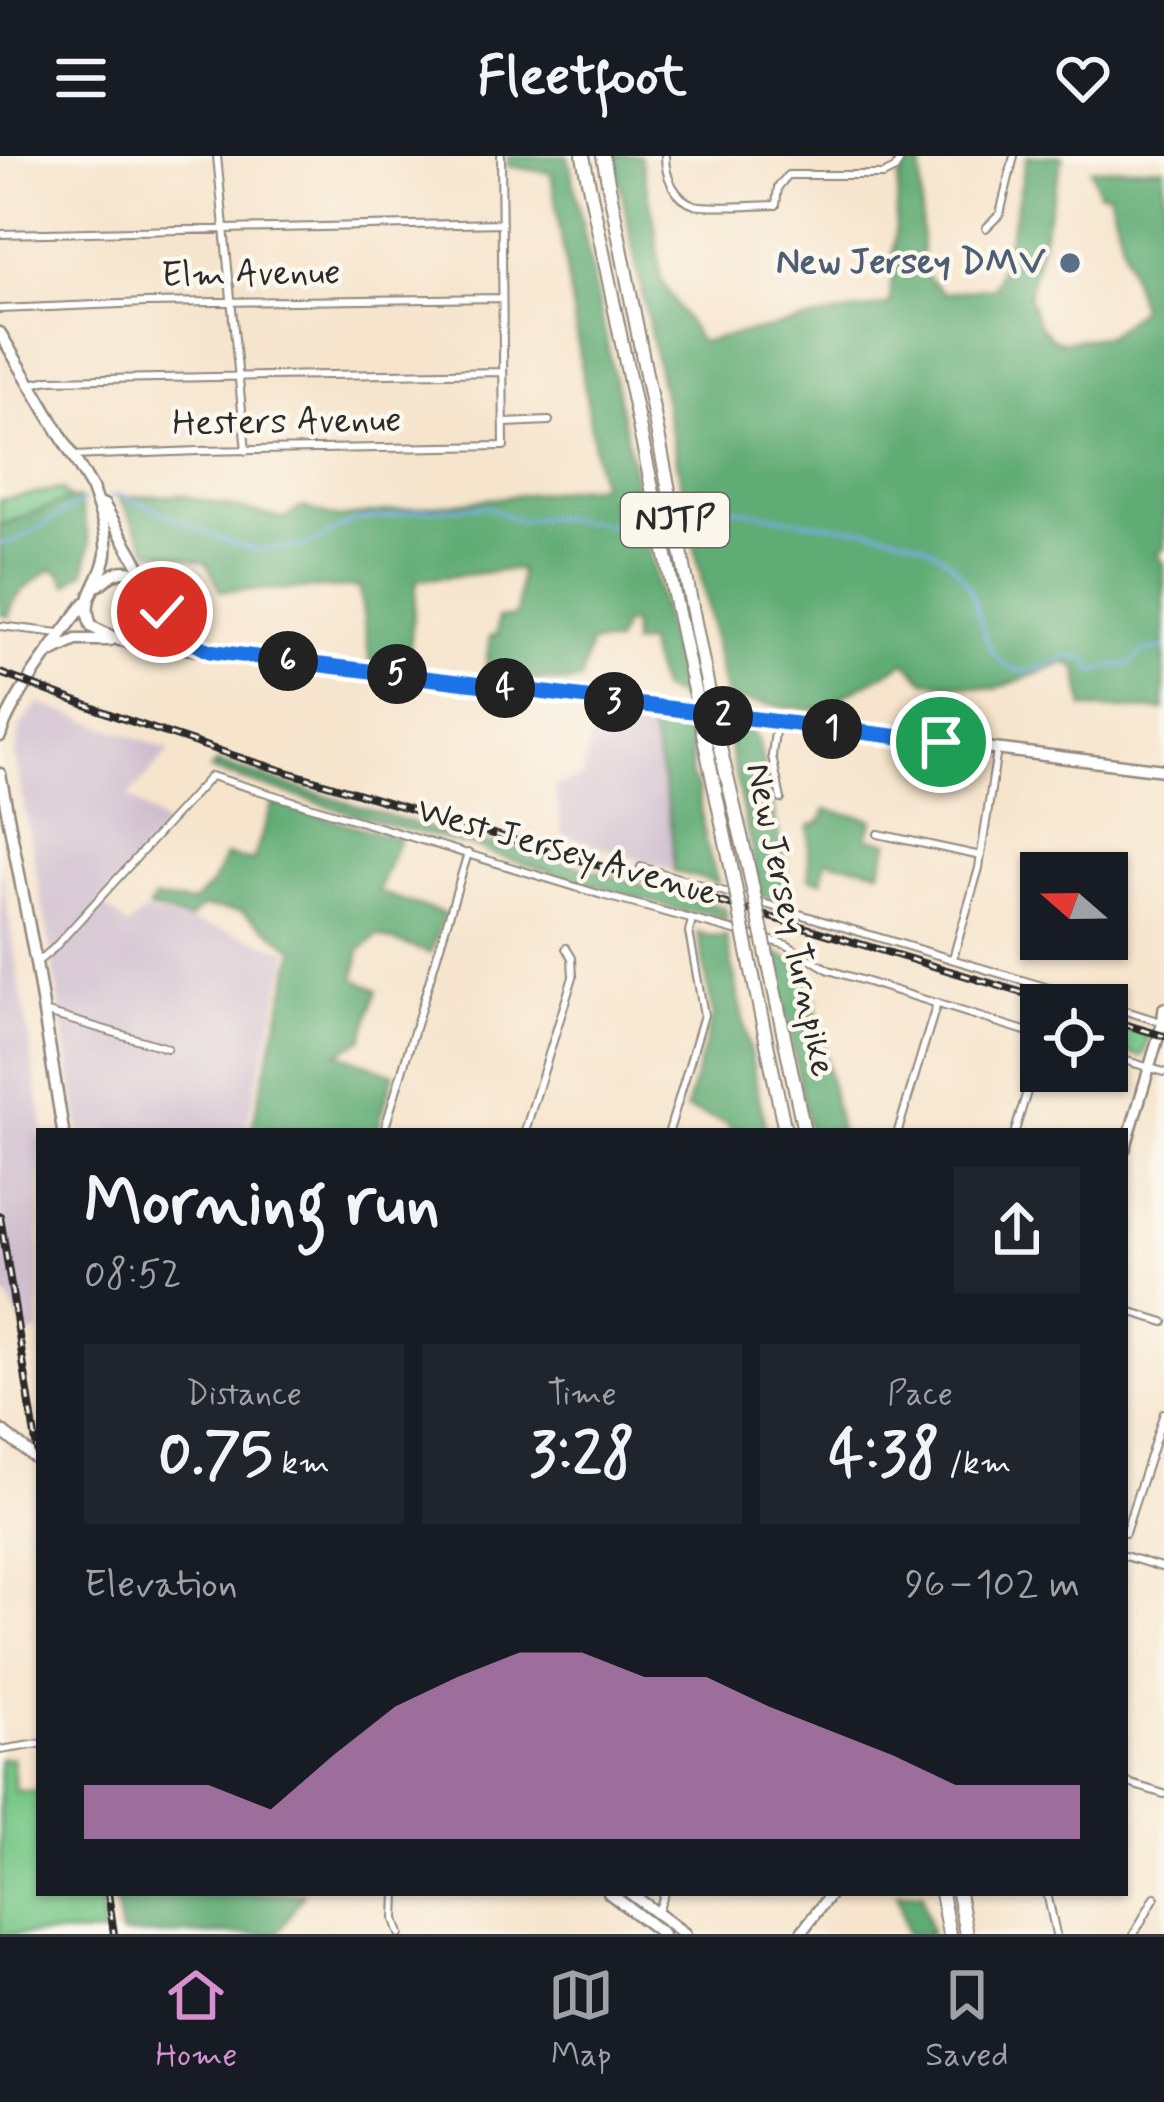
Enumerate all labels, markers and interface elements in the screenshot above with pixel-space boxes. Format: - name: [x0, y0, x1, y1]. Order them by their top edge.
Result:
- text: Fleetfoot: [477, 43, 687, 114]
- icon: menu: [48, 45, 114, 111]
- icon: heart: [1050, 45, 1116, 111]
- place label: New Jersey DMV: [776, 240, 1046, 287]
- street label: Elm Avenue: [161, 250, 341, 300]
- marker: New Jersey DMV: [1057, 250, 1083, 276]
- street label: Hesters Avenue: [172, 398, 402, 448]
- road number: NJTP: [621, 493, 729, 547]
- pin: [111, 561, 213, 663]
- icon: check: [129, 579, 195, 645]
- pin: 6: [258, 631, 318, 691]
- text: 6: [280, 639, 296, 683]
- pin: 5: [367, 644, 427, 704]
- text: 5: [387, 652, 407, 696]
- pin: 4: [475, 658, 535, 718]
- text: 4: [495, 666, 515, 710]
- pin: 3: [584, 672, 644, 732]
- text: 3: [607, 680, 621, 724]
- pin: 2: [693, 686, 753, 746]
- pin: [890, 691, 992, 793]
- text: 2: [715, 694, 731, 738]
- pin: 1: [802, 699, 862, 759]
- text: 1: [825, 707, 839, 751]
- icon: arrive: [908, 709, 974, 775]
- street label: New Jersey Turnpike: [733, 759, 845, 1081]
- street label: West Jersey Avenue: [411, 788, 723, 918]
- north arrow: [1020, 852, 1128, 960]
- map controls: [1020, 852, 1128, 1092]
- button: locate: [1020, 984, 1128, 1092]
- text: Morning run: [84, 1162, 440, 1248]
- button: share: [954, 1167, 1080, 1293]
- text: 08:52: [84, 1250, 182, 1301]
- text: Distance: [186, 1373, 302, 1417]
- text: Time: [547, 1373, 617, 1417]
- text: Pace: [887, 1373, 953, 1417]
- text: 0.75: [158, 1417, 273, 1496]
- text: 3:28: [529, 1417, 635, 1496]
- text: 4:38: [829, 1417, 940, 1496]
- text: km: [273, 1442, 330, 1486]
- text: /km: [940, 1442, 1011, 1486]
- text: Elevation: [84, 1560, 238, 1611]
- text: 96–102 m: [905, 1560, 1080, 1611]
- tab: Home: [155, 1962, 237, 2078]
- tab: Map: [548, 1962, 614, 2078]
- tab: Saved: [925, 1962, 1009, 2078]

